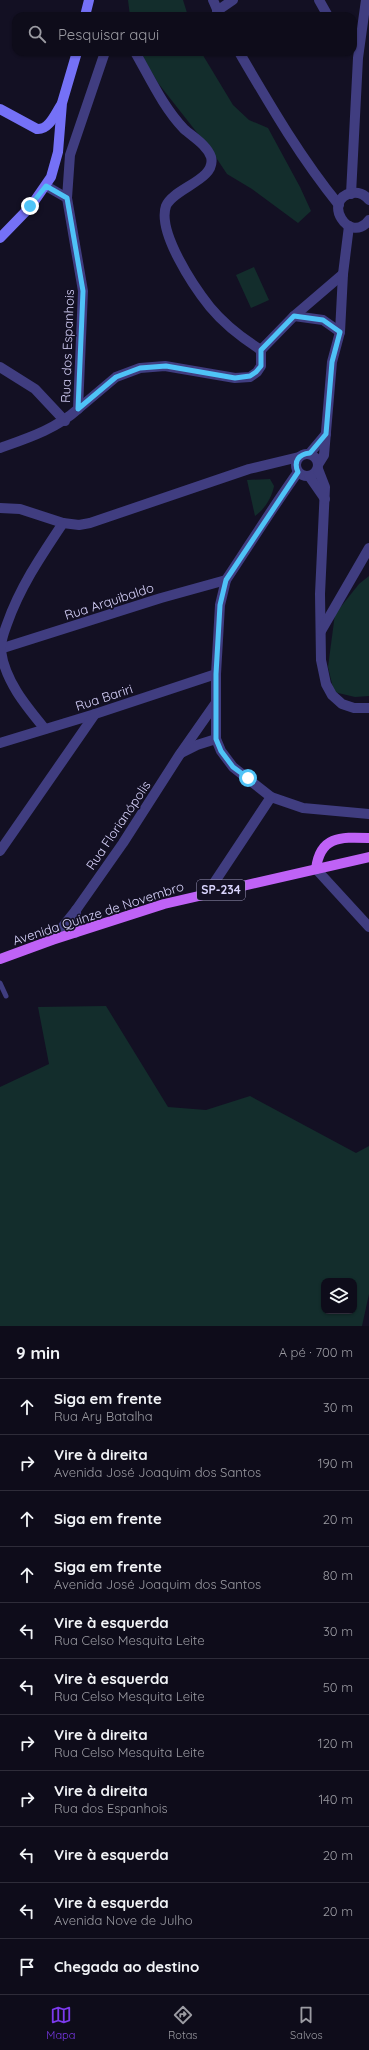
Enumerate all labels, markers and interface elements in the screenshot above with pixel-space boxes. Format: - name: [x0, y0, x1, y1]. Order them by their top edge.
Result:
- search box: [12, 12, 357, 56]
- icon: search: [26, 23, 48, 45]
- text: Pesquisar aqui: [58, 25, 159, 44]
- route end: [21, 197, 39, 215]
- street label: Rua dos Espanhois: [57, 289, 77, 403]
- street label: Rua Arquibaldo: [62, 579, 156, 623]
- street label: Rua Bariri: [73, 680, 135, 714]
- route start: [239, 769, 257, 787]
- street label: Rua Florianópolis: [82, 777, 154, 873]
- street label: Avenida Quinze de Novembro: [10, 878, 186, 948]
- road number: SP-234: [197, 880, 245, 900]
- map controls: [321, 1278, 357, 1314]
- button: layers: [321, 1278, 357, 1314]
- text: 9 min: [16, 1342, 60, 1363]
- text: A pé · 700 m: [279, 1344, 353, 1360]
- text: Siga em frente: [54, 1389, 162, 1408]
- icon: ahead: [16, 1396, 38, 1418]
- text: 30 m: [323, 1399, 353, 1415]
- text: Rua Ary Batalha: [54, 1408, 153, 1424]
- text: Vire à direita: [54, 1445, 148, 1464]
- icon: right: [16, 1452, 38, 1474]
- text: 190 m: [318, 1455, 353, 1471]
- text: Avenida José Joaquim dos Santos: [54, 1464, 261, 1480]
- icon: ahead: [16, 1508, 38, 1530]
- text: Siga em frente: [54, 1509, 162, 1528]
- text: 20 m: [323, 1511, 353, 1527]
- text: Siga em frente: [54, 1557, 162, 1576]
- icon: ahead: [16, 1564, 38, 1586]
- text: 80 m: [323, 1567, 353, 1583]
- text: Avenida José Joaquim dos Santos: [54, 1576, 261, 1592]
- text: Vire à esquerda: [54, 1613, 169, 1632]
- icon: left: [16, 1620, 38, 1642]
- text: 30 m: [323, 1623, 353, 1639]
- text: Rua Celso Mesquita Leite: [54, 1632, 205, 1648]
- text: Vire à esquerda: [54, 1669, 169, 1688]
- icon: left: [16, 1676, 38, 1698]
- text: 50 m: [323, 1679, 353, 1695]
- text: Rua Celso Mesquita Leite: [54, 1688, 205, 1704]
- text: Vire à direita: [54, 1725, 148, 1744]
- icon: right: [16, 1732, 38, 1754]
- text: 120 m: [318, 1735, 353, 1751]
- text: Rua Celso Mesquita Leite: [54, 1744, 205, 1760]
- text: Vire à direita: [54, 1781, 148, 1800]
- icon: right: [16, 1788, 38, 1810]
- text: 140 m: [318, 1791, 353, 1807]
- text: Rua dos Espanhois: [54, 1800, 168, 1816]
- icon: left: [16, 1844, 38, 1866]
- text: Vire à esquerda: [54, 1845, 169, 1864]
- text: 20 m: [323, 1847, 353, 1863]
- text: Vire à esquerda: [54, 1893, 169, 1912]
- icon: left: [16, 1900, 38, 1922]
- text: 20 m: [323, 1903, 353, 1919]
- text: Avenida Nove de Julho: [54, 1912, 193, 1928]
- icon: arrive: [16, 1956, 38, 1978]
- text: Chegada ao destino: [54, 1957, 199, 1976]
- tab: Mapa: [46, 2004, 75, 2042]
- tab: Rotas: [168, 2004, 197, 2042]
- tab: Salvos: [290, 2004, 323, 2042]

